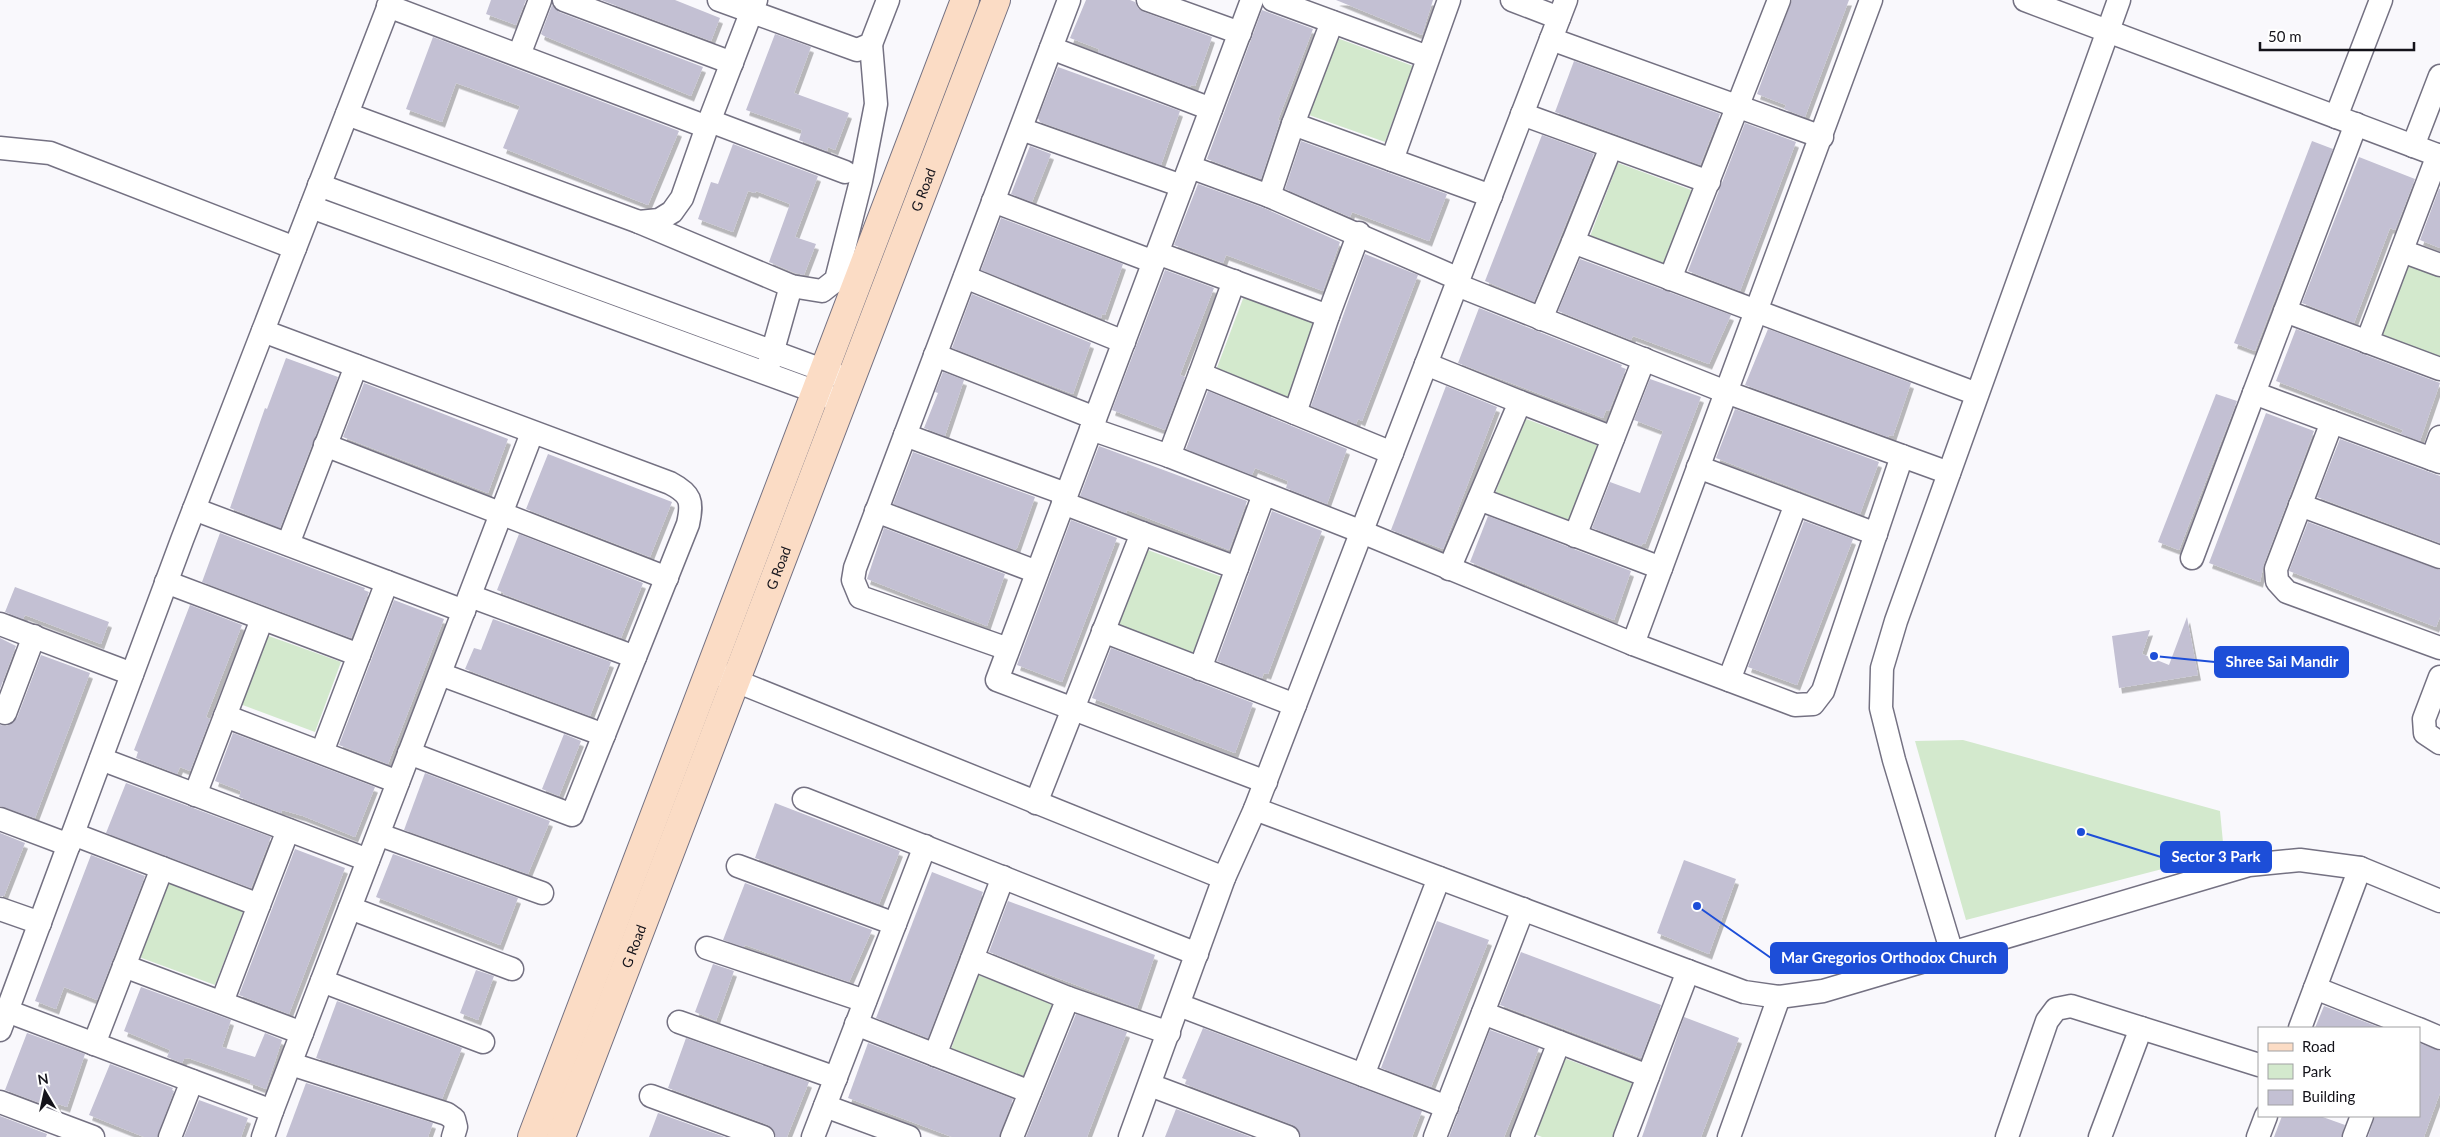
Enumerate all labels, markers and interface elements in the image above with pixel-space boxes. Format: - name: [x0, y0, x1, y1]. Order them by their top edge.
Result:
- scale bar: [2260, 20, 2414, 52]
- text: 50 m: [2268, 27, 2302, 45]
- street label: G Road: [907, 166, 939, 214]
- street label: G Road: [762, 544, 794, 592]
- callout: Shree Sai Mandir: [2215, 647, 2348, 677]
- text: Shree Sai Mandir: [2226, 652, 2339, 670]
- callout: Sector 3 Park: [2161, 842, 2271, 872]
- text: Sector 3 Park: [2171, 847, 2262, 865]
- street label: G Road: [617, 922, 649, 970]
- callout: Mar Gregorios Orthodox Church: [1771, 943, 2007, 973]
- text: Mar Gregorios Orthodox Church: [1781, 948, 1997, 966]
- legend: [2258, 1027, 2420, 1117]
- text: Road: [2302, 1037, 2335, 1055]
- text: Park: [2302, 1062, 2332, 1080]
- north arrow: [20, 1067, 70, 1117]
- text: N: [36, 1069, 50, 1088]
- text: Building: [2302, 1087, 2355, 1105]

